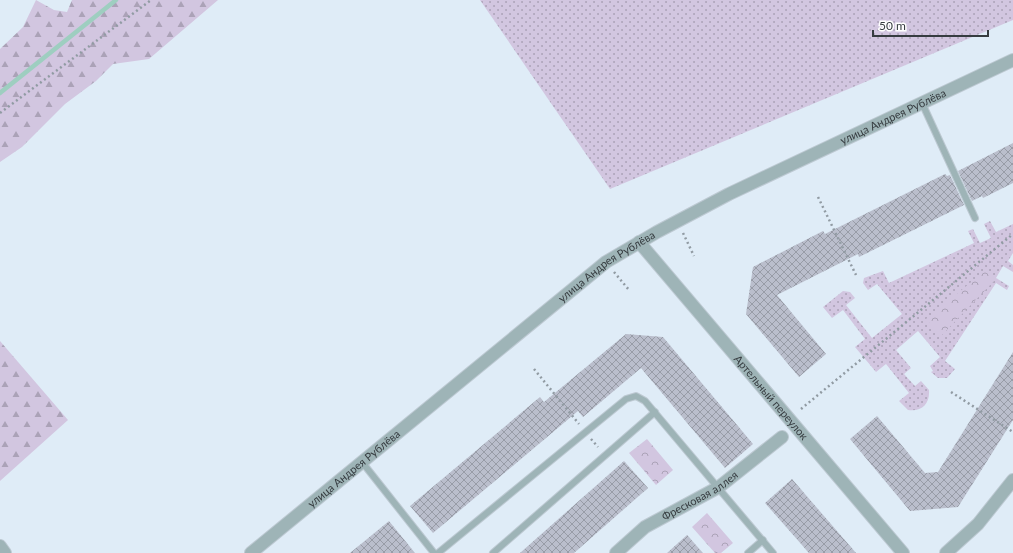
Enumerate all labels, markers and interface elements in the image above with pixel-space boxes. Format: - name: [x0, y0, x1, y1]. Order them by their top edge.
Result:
- scale bar: [873, 12, 988, 38]
- text: 50 m: [879, 18, 906, 33]
- street label: улица Андрея Рублёва: [838, 86, 948, 147]
- street label: улица Андрея Рублёва: [555, 228, 657, 304]
- street label: Артельный переулок: [732, 352, 811, 442]
- street label: улица Андрея Рублёва: [305, 427, 402, 510]
- street label: Фресковая аллея: [659, 468, 740, 523]

